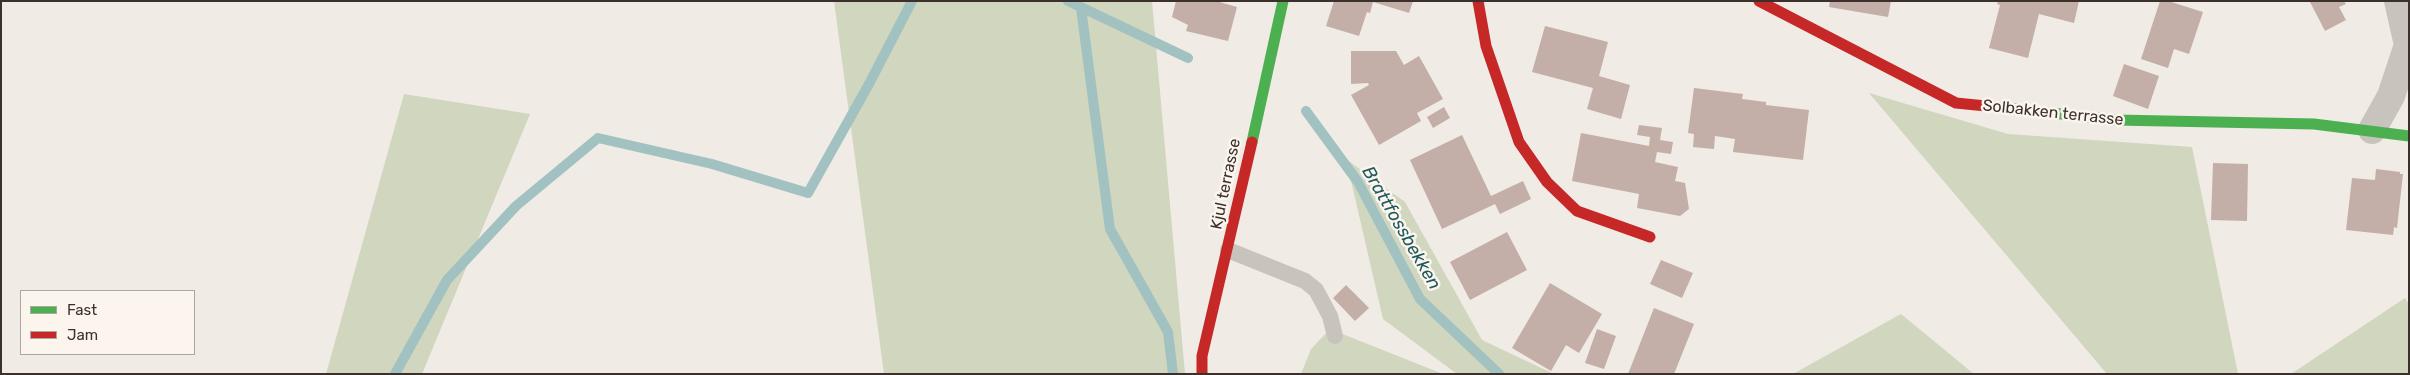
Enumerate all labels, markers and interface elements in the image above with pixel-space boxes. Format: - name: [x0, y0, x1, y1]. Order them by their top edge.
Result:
- street label: Solbakken terrasse: [1982, 96, 2124, 130]
- street label: Kjul terrasse: [1207, 137, 1245, 231]
- water label: Brattfossbekken: [1357, 163, 1445, 293]
- legend: [20, 290, 195, 355]
- text: Fast: [67, 301, 97, 319]
- text: Jam: [67, 326, 98, 344]

